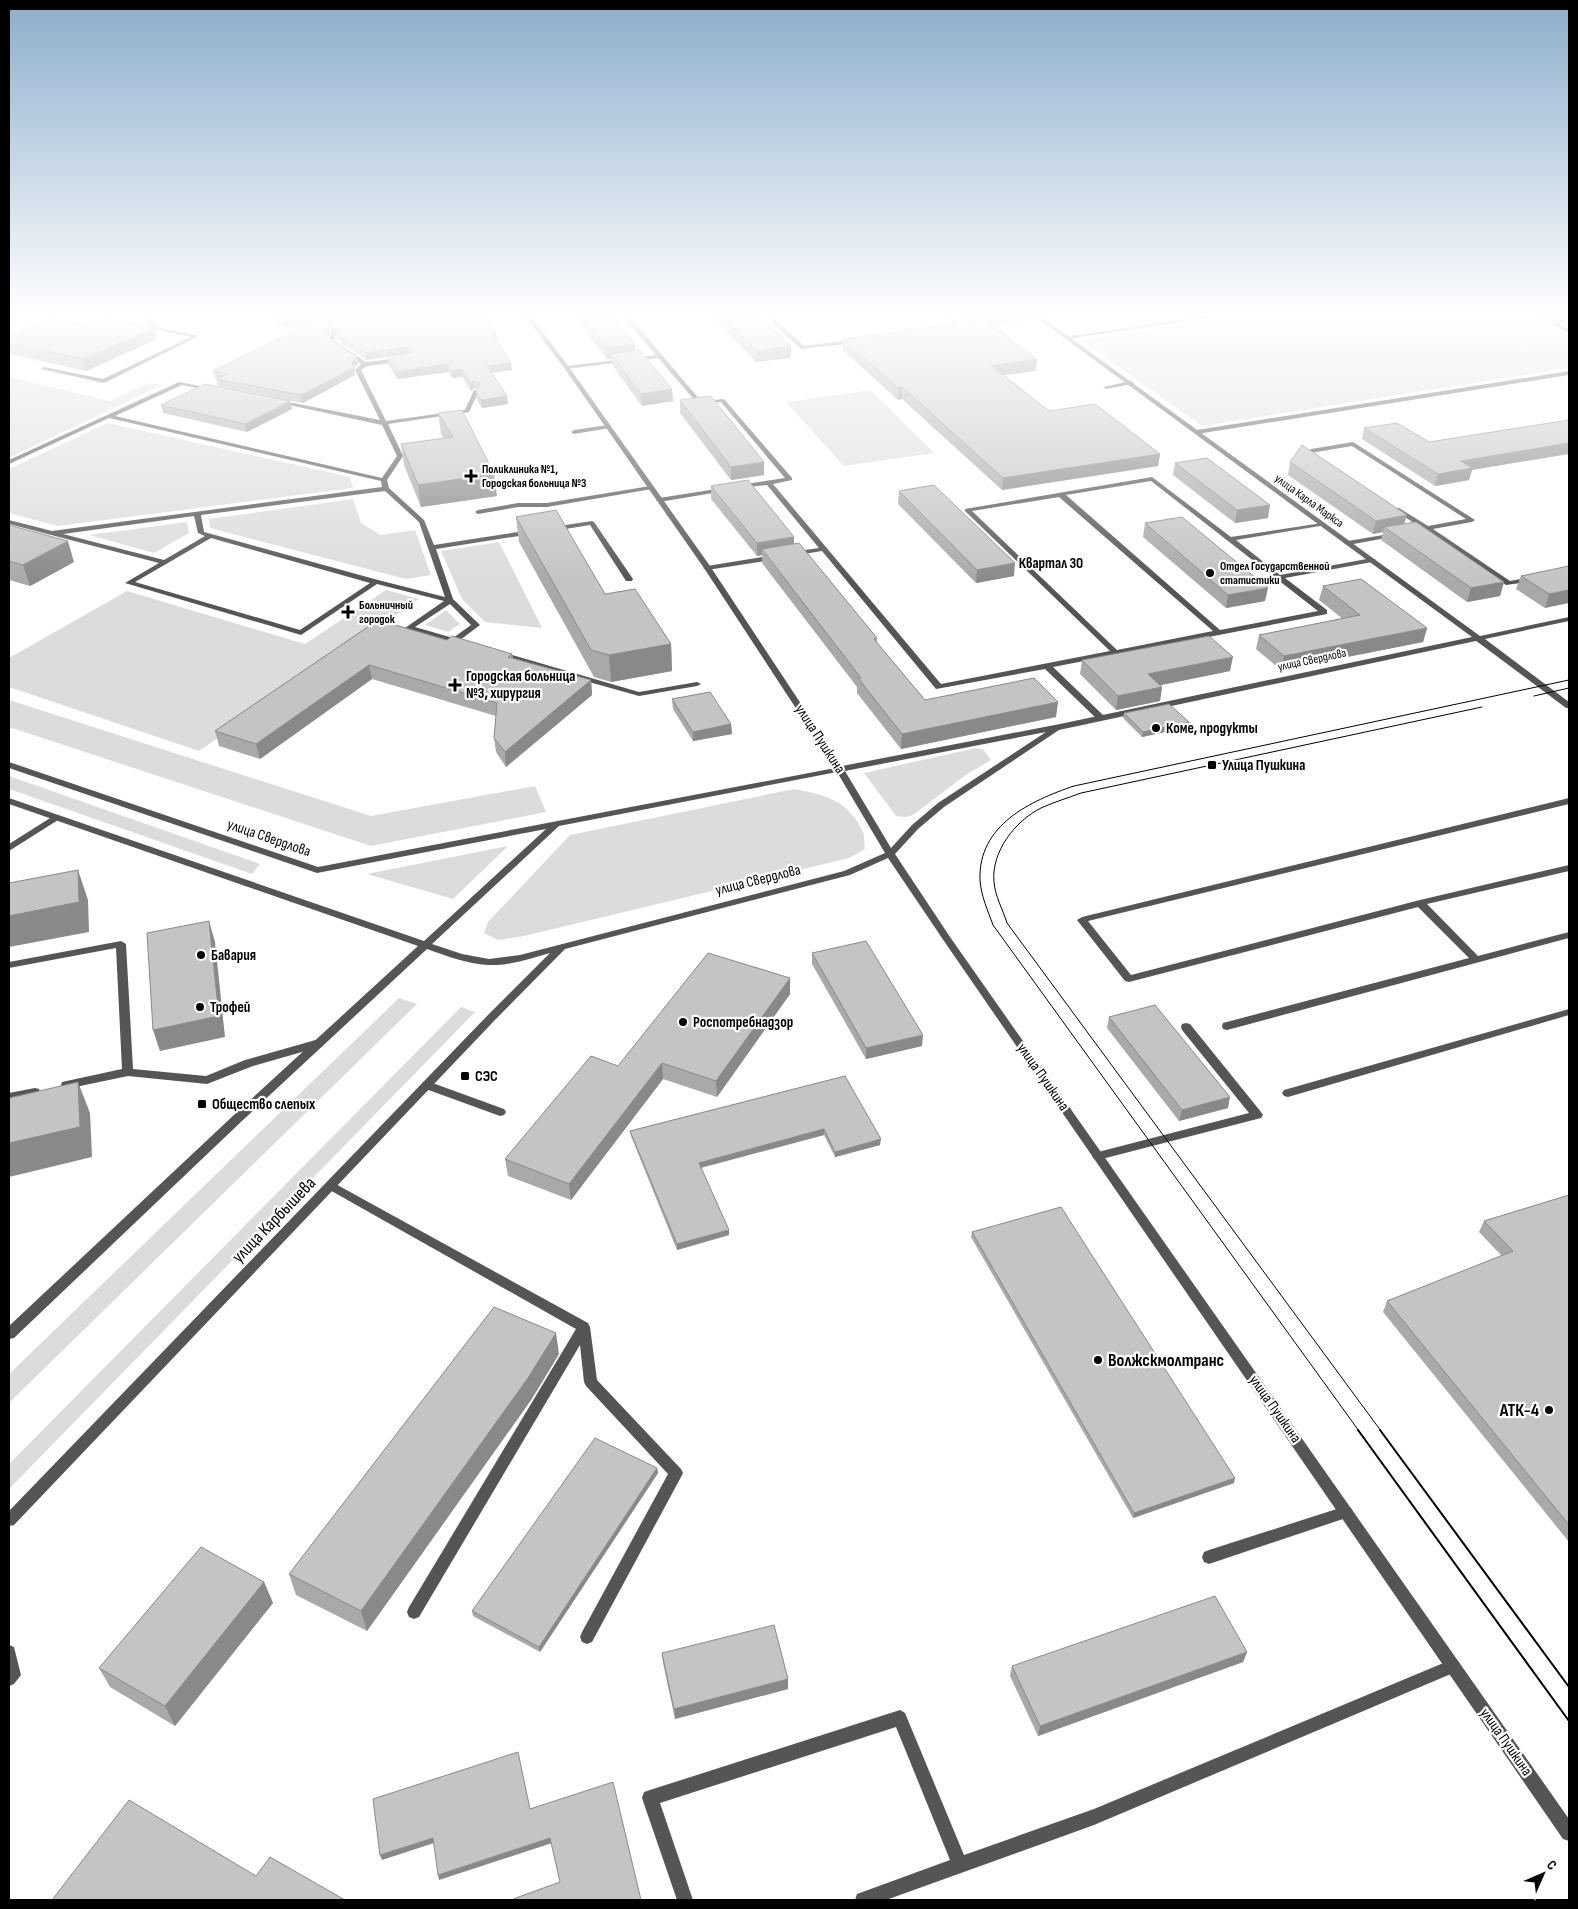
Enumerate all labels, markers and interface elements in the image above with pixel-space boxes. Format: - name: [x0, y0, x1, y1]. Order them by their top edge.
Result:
- place label: Поликлиника №1, Городская больница №3: [482, 462, 586, 491]
- marker: Поликлиника №1, Городская больница №3: [464, 469, 478, 483]
- street label: улица Карла Маркса: [1272, 471, 1347, 531]
- district label: Квартал 30: [1019, 554, 1083, 573]
- place label: Отдел Государственной статистики: [1220, 559, 1330, 588]
- marker: Отдел Государственной статистики: [1204, 567, 1216, 579]
- place label: Больничный городок: [359, 598, 413, 627]
- marker: Больничный городок: [341, 605, 355, 619]
- street label: улица Свердлова: [1276, 645, 1348, 675]
- place label: Городская больница №3, хирургия: [466, 667, 575, 703]
- marker: Городская больница №3, хирургия: [448, 678, 462, 692]
- street label: улица Пушкина: [791, 701, 849, 777]
- place label: Коме, продукты: [1166, 719, 1258, 738]
- marker: Коме, продукты: [1150, 722, 1162, 734]
- place label: Улица Пушкина: [1222, 756, 1305, 775]
- marker: Улица Пушкина: [1206, 759, 1218, 771]
- street label: улица Свердлова: [225, 815, 314, 861]
- street label: улица Свердлова: [713, 860, 803, 900]
- place label: Бавария: [211, 946, 256, 965]
- marker: Бавария: [195, 949, 207, 961]
- place label: Трофей: [210, 998, 250, 1017]
- marker: Трофей: [194, 1001, 206, 1013]
- place label: Роспотребнадзор: [693, 1013, 793, 1032]
- marker: Роспотребнадзор: [677, 1016, 689, 1028]
- street label: улица Пушкина: [1013, 1039, 1073, 1115]
- place label: СЭС: [475, 1067, 498, 1086]
- marker: СЭС: [459, 1070, 471, 1082]
- place label: Общество слепых: [212, 1095, 316, 1114]
- marker: Общество слепых: [196, 1098, 208, 1110]
- street label: улица Карбышева: [228, 1173, 320, 1267]
- place label: Волжскмолтранс: [1108, 1350, 1224, 1371]
- marker: Волжскмолтранс: [1092, 1354, 1104, 1366]
- street label: улица Пушкина: [1245, 1371, 1305, 1447]
- place label: АТК-4: [1499, 1400, 1540, 1421]
- marker: АТК-4: [1543, 1404, 1555, 1416]
- street label: улица Пушкина: [1476, 1704, 1536, 1780]
- north arrow: [1518, 1849, 1568, 1899]
- text: С: [1543, 1857, 1560, 1874]

